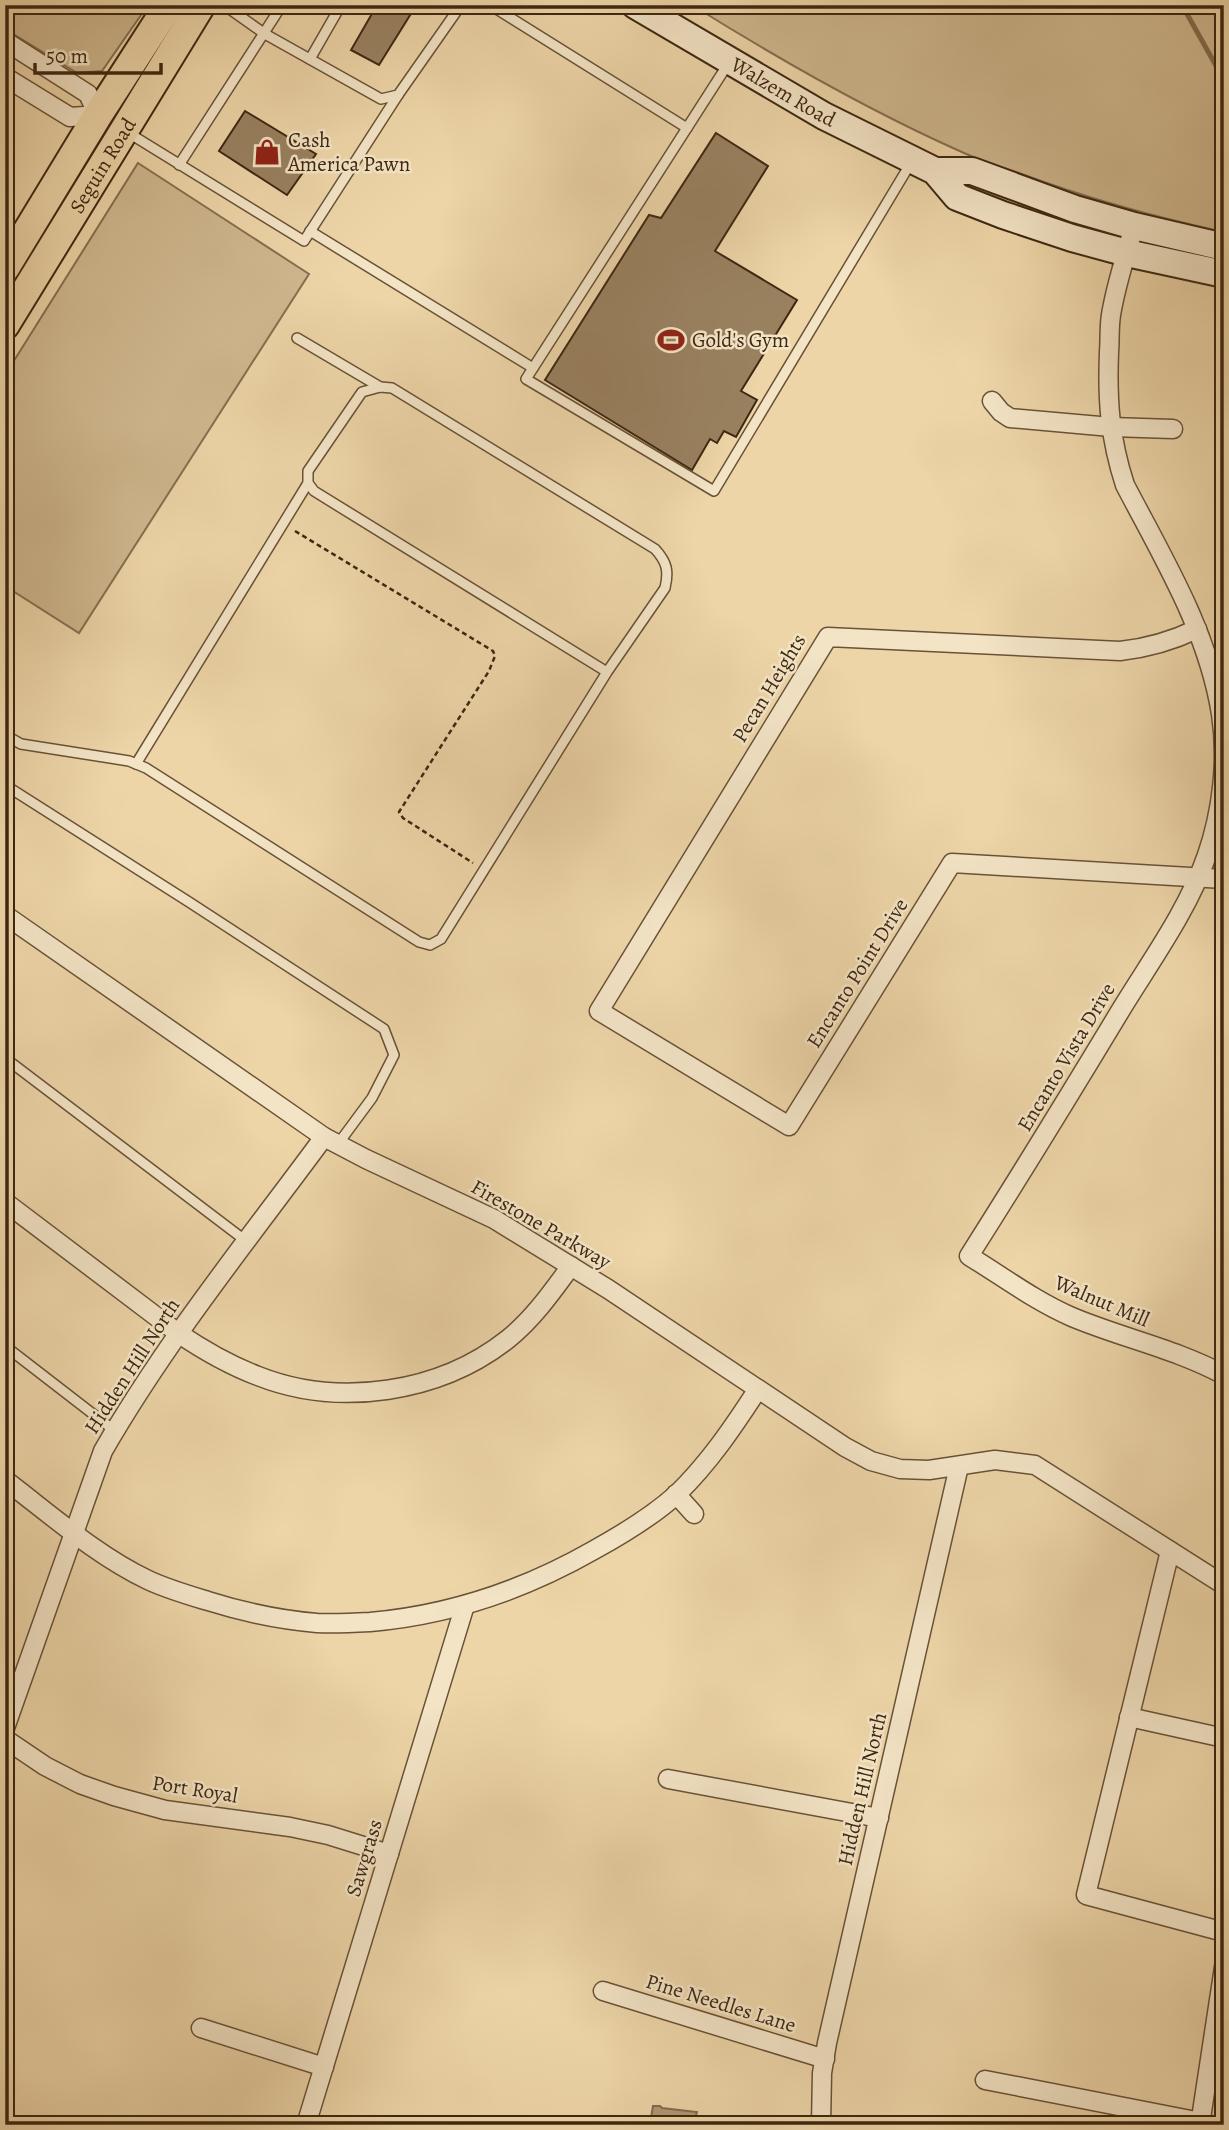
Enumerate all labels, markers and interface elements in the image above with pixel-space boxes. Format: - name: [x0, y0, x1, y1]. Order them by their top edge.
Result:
- scale bar: [35, 32, 161, 76]
- text: 50 m: [46, 42, 88, 70]
- street label: Walzem Road: [725, 50, 841, 134]
- street label: Seguin Road: [63, 112, 143, 219]
- place label: Cash America Pawn: [287, 126, 410, 178]
- shop icon: Cash America Pawn: [252, 137, 282, 167]
- sports icon: Gold's Gym: [656, 325, 686, 355]
- place label: Gold's Gym: [692, 326, 789, 354]
- street label: Pecan Heights: [726, 628, 812, 748]
- street label: Encanto Point Drive: [800, 893, 914, 1053]
- street label: Encanto Vista Drive: [1010, 977, 1122, 1137]
- street label: Firestone Parkway: [466, 1173, 617, 1276]
- street label: Walnut Mill: [1049, 1268, 1154, 1334]
- street label: Hidden Hill North: [78, 1293, 186, 1439]
- street label: Hidden Hill North: [831, 1710, 893, 1868]
- street label: Port Royal: [150, 1768, 240, 1810]
- street label: Sawgrass: [339, 1816, 389, 1900]
- street label: Pine Needles Lane: [643, 1967, 799, 2039]

